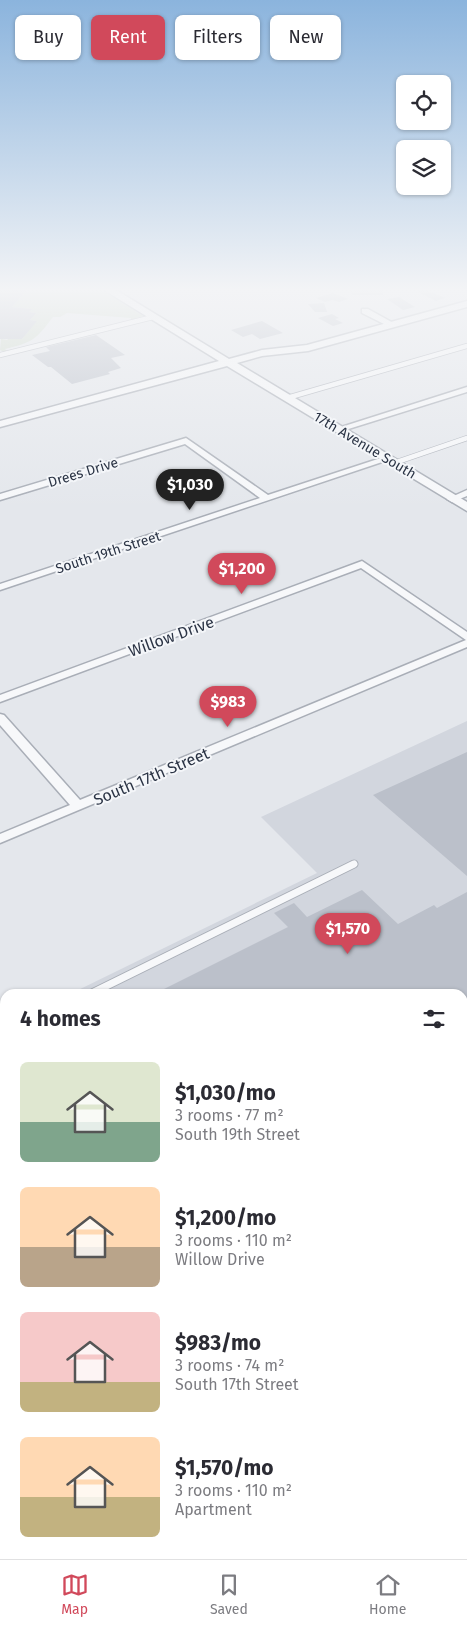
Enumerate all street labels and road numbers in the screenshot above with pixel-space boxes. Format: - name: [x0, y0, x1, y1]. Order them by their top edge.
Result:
- street label: 17th Avenue South: [310, 408, 419, 483]
- street label: Drees Drive: [46, 454, 120, 491]
- street label: South 19th Street: [54, 527, 164, 577]
- street label: Willow Drive: [126, 612, 217, 661]
- street label: South 17th Street: [91, 743, 212, 809]

